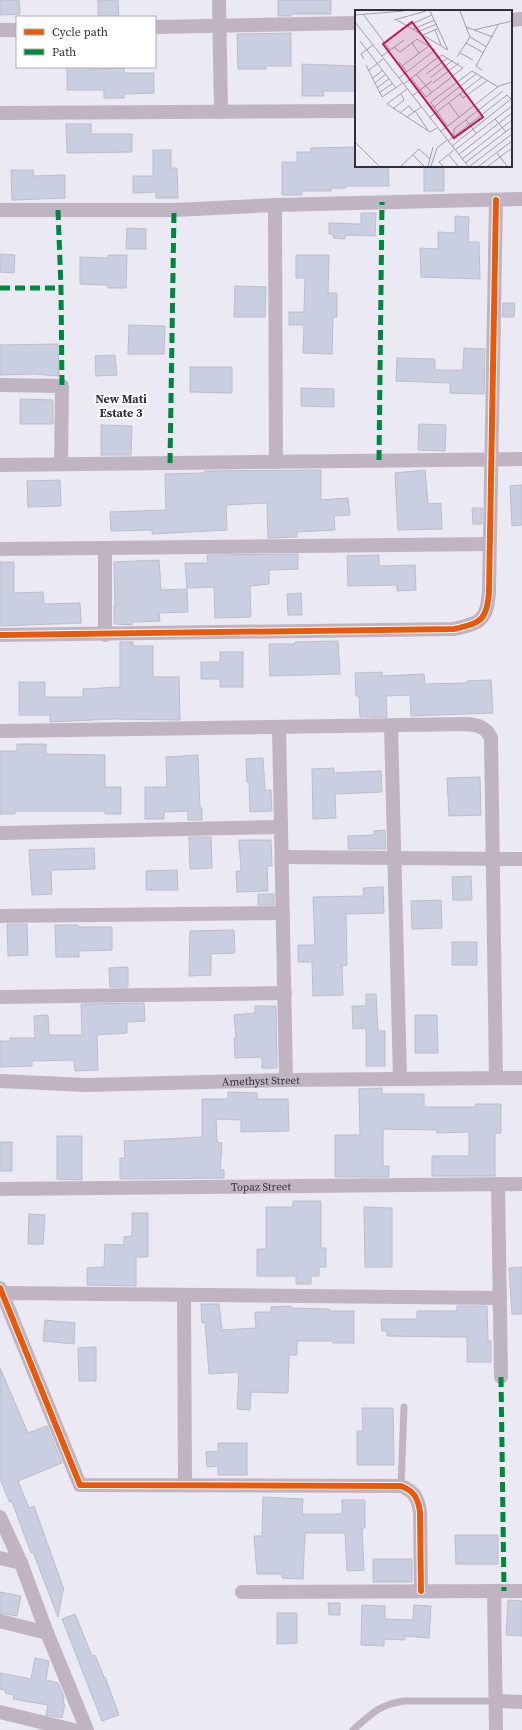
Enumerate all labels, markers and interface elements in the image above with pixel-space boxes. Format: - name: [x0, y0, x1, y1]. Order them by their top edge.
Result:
- inset map: [355, 10, 512, 167]
- legend: [16, 16, 156, 68]
- text: Cycle path: [52, 24, 108, 40]
- text: Path: [52, 44, 76, 60]
- district label: New Mati Estate 3: [95, 391, 147, 421]
- street label: Amethyst Street: [222, 1073, 300, 1090]
- street label: Topaz Street: [231, 1179, 291, 1195]

